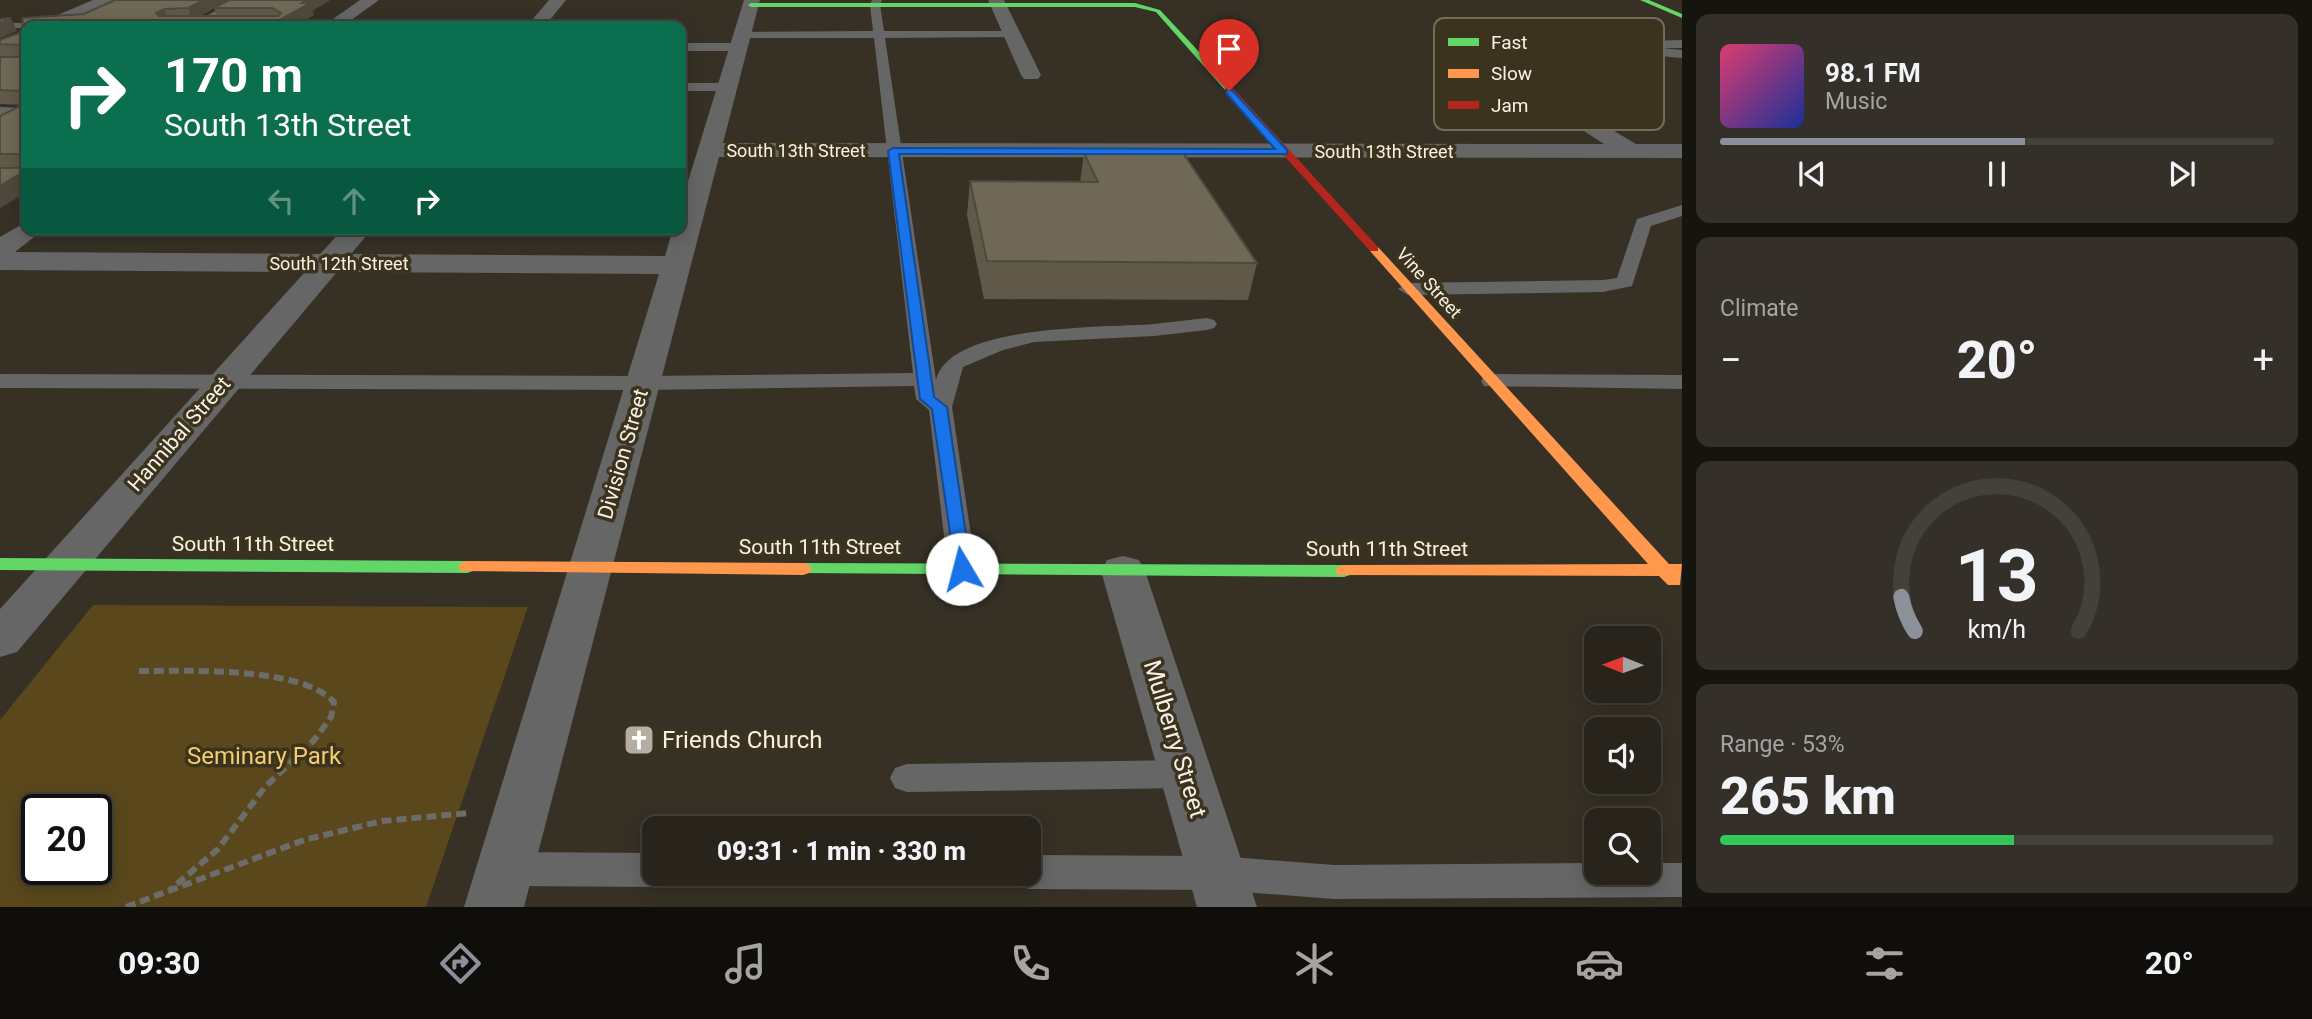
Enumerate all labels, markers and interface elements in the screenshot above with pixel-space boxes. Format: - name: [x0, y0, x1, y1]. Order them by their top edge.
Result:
- legend: [1434, 18, 1664, 130]
- pin: [1199, 19, 1259, 91]
- icon: arrive: [1210, 30, 1248, 68]
- text: Fast: [1491, 31, 1528, 54]
- text: 170 m: [164, 47, 303, 104]
- icon: right: [49, 49, 140, 140]
- text: 98.1 FM: [1825, 58, 1921, 88]
- text: Slow: [1491, 62, 1532, 85]
- text: Music: [1825, 88, 1887, 115]
- text: Jam: [1491, 94, 1528, 117]
- text: South 13th Street: [164, 106, 411, 144]
- street label: South 13th Street: [726, 140, 866, 161]
- street label: South 13th Street: [1314, 141, 1454, 162]
- icon: previous: [1793, 155, 1831, 193]
- icon: pause: [1978, 155, 2016, 193]
- icon: next: [2163, 155, 2201, 193]
- icon: left: [262, 182, 300, 220]
- icon: ahead: [335, 182, 373, 220]
- icon: right: [408, 182, 446, 220]
- street label: Vine Street: [1392, 243, 1466, 322]
- street label: South 12th Street: [269, 253, 409, 274]
- text: Climate: [1720, 295, 1799, 322]
- text: 20°: [1957, 330, 2037, 391]
- text: −: [1720, 338, 1742, 382]
- text: +: [2252, 338, 2274, 382]
- street label: Hannibal Street: [123, 372, 235, 496]
- street label: Division Street: [593, 386, 653, 522]
- street label: South 11th Street: [172, 532, 334, 556]
- position arrow: [925, 532, 999, 606]
- text: 13: [1955, 534, 2039, 620]
- street label: South 11th Street: [739, 535, 901, 559]
- street label: South 11th Street: [1306, 537, 1468, 561]
- text: km/h: [1968, 615, 2026, 644]
- north arrow: [1584, 626, 1661, 704]
- map controls: [1584, 626, 1661, 885]
- street label: Mulberry Street: [1138, 657, 1212, 821]
- button: sound: [1584, 717, 1661, 794]
- church icon: Friends Church: [622, 723, 656, 757]
- place label: Friends Church: [662, 726, 823, 754]
- text: Range · 53%: [1720, 731, 1845, 758]
- park label: Seminary Park: [187, 742, 342, 770]
- text: 265 km: [1720, 766, 1896, 827]
- speed limit sign: 20: [21, 794, 112, 885]
- button: search: [1584, 808, 1661, 885]
- text: 09:31 · 1 min · 330 m: [717, 836, 966, 866]
- icon: directions: [436, 939, 485, 988]
- icon: music: [721, 939, 770, 988]
- icon: phone: [1006, 939, 1055, 988]
- icon: climate: [1290, 939, 1339, 988]
- icon: car: [1575, 939, 1624, 988]
- icon: filters: [1860, 939, 1909, 988]
- text: 09:30: [118, 944, 200, 982]
- text: 20°: [2145, 944, 2194, 982]

